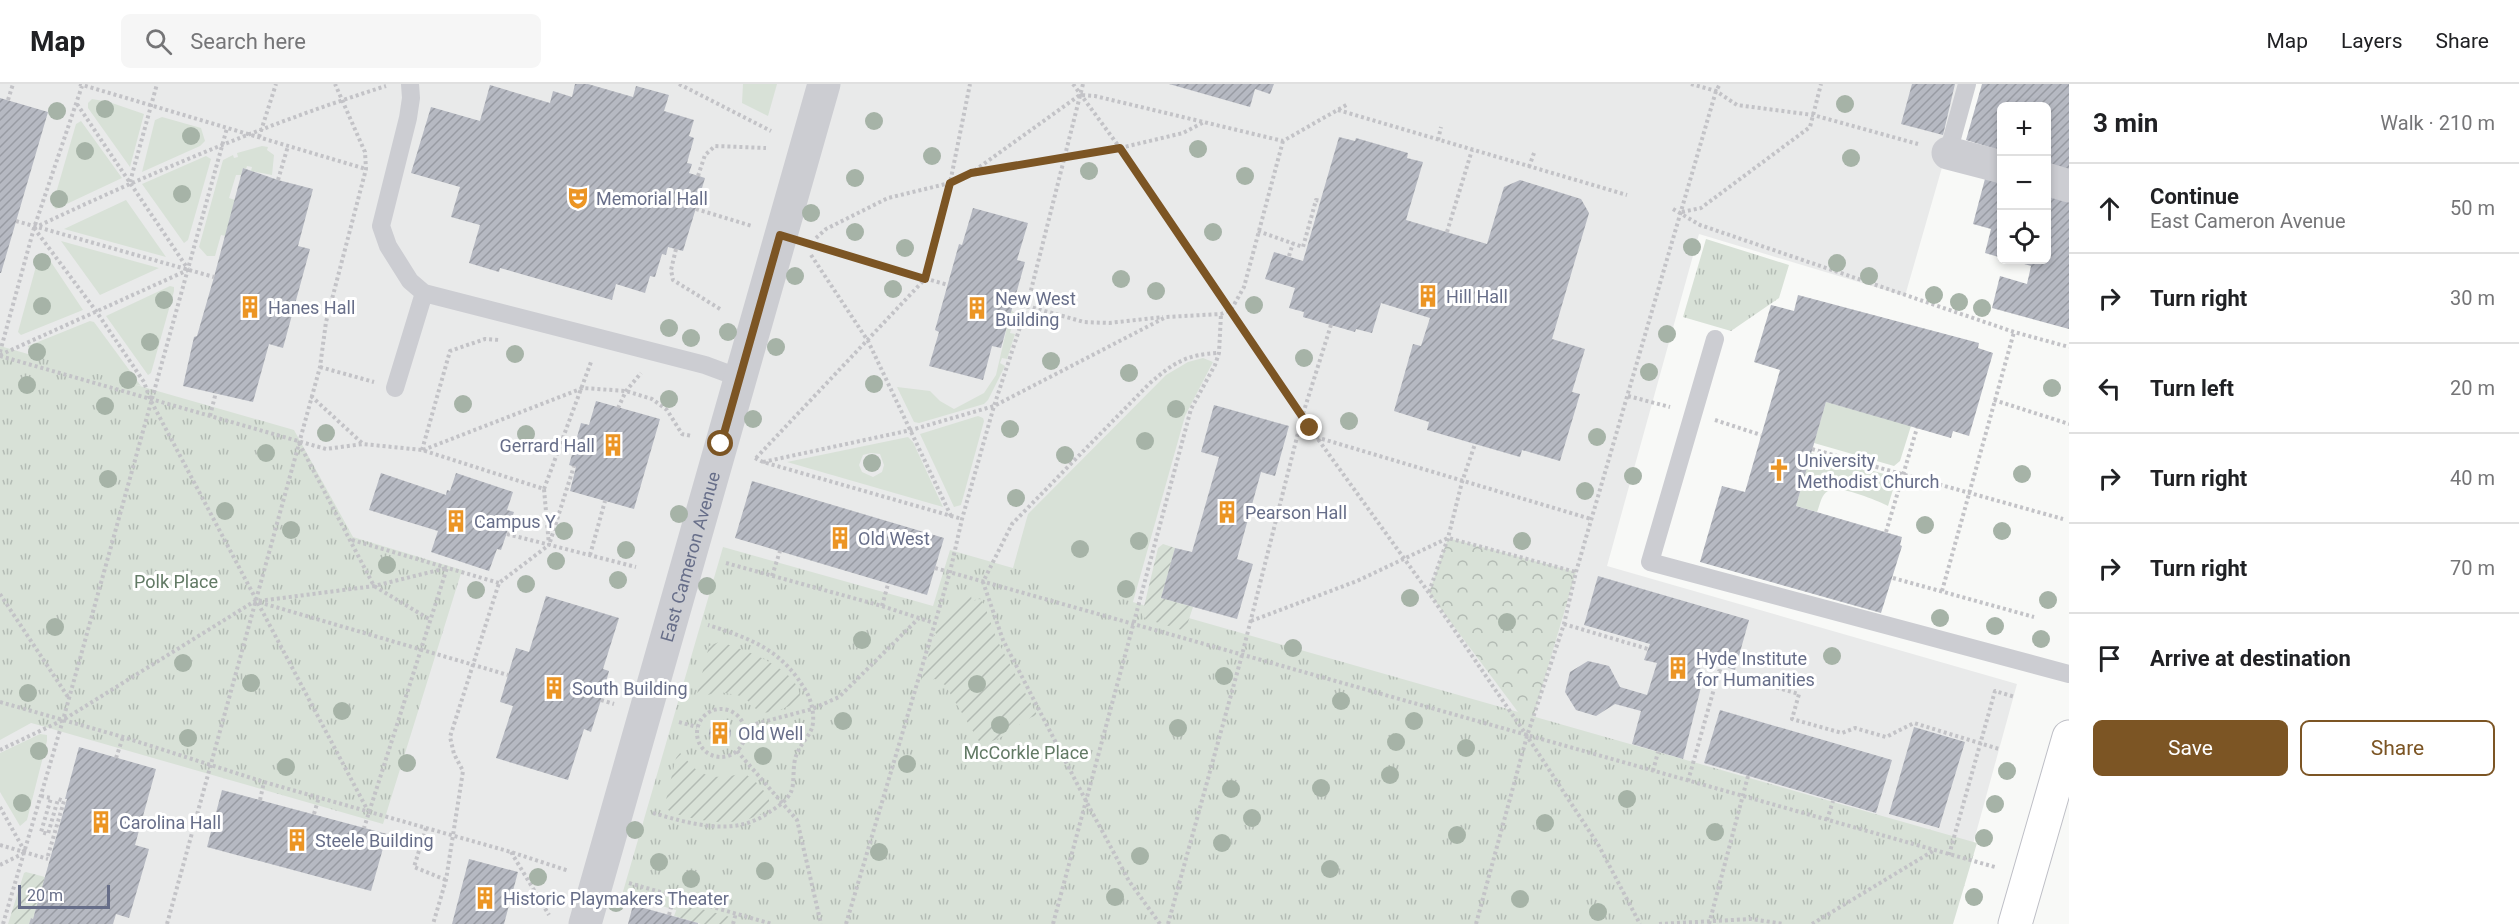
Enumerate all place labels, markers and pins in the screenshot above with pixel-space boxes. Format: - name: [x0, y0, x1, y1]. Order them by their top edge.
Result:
- theatre icon: Memorial Hall: [565, 185, 591, 211]
- place label: Memorial Hall: [596, 188, 708, 209]
- building icon: Hill Hall: [1415, 283, 1441, 309]
- place label: Hill Hall: [1446, 286, 1508, 307]
- place label: New West Building: [995, 288, 1076, 330]
- building icon: Hanes Hall: [237, 294, 263, 320]
- building icon: New West Building: [964, 295, 990, 321]
- place label: Hanes Hall: [268, 297, 355, 318]
- building icon: Gerrard Hall: [600, 432, 626, 458]
- place label: Gerrard Hall: [500, 435, 595, 456]
- place label: University Methodist Church: [1797, 450, 1939, 492]
- church icon: University Methodist Church: [1766, 457, 1792, 483]
- building icon: Pearson Hall: [1214, 499, 1240, 525]
- place label: Pearson Hall: [1245, 502, 1347, 523]
- building icon: Campus Y: [443, 508, 469, 534]
- place label: Campus Y: [474, 511, 556, 532]
- building icon: Old West: [827, 525, 853, 551]
- place label: Old West: [858, 528, 930, 549]
- place label: Hyde Institute for Humanities: [1696, 648, 1815, 690]
- building icon: Hyde Institute for Humanities: [1665, 655, 1691, 681]
- building icon: South Building: [541, 675, 567, 701]
- place label: South Building: [572, 678, 688, 699]
- building icon: Old Well: [707, 720, 733, 746]
- place label: Old Well: [738, 723, 803, 744]
- building icon: Carolina Hall: [88, 809, 114, 835]
- place label: Carolina Hall: [119, 812, 221, 833]
- building icon: Steele Building: [284, 827, 310, 853]
- place label: Steele Building: [315, 830, 434, 851]
- building icon: Historic Playmakers Theater: [472, 885, 498, 911]
- place label: Historic Playmakers Theater: [503, 888, 729, 909]

